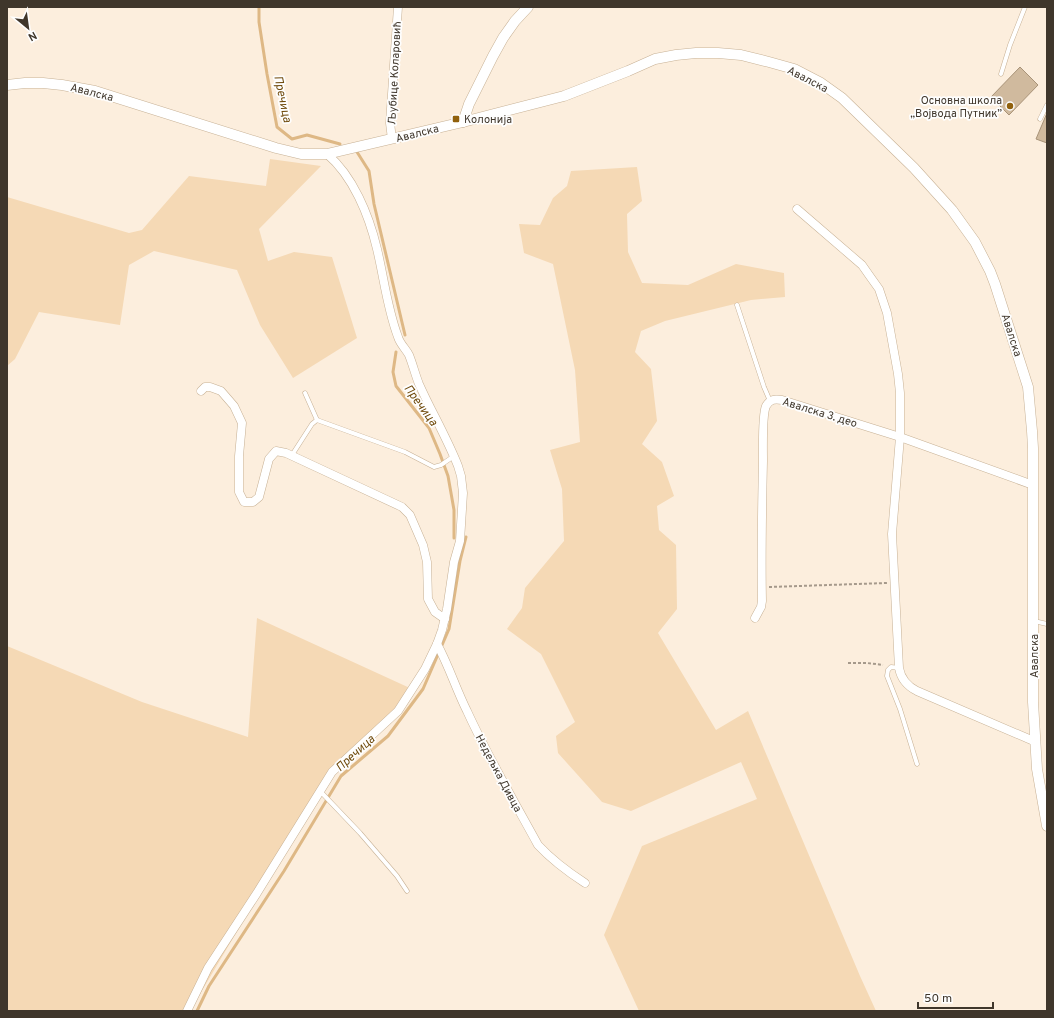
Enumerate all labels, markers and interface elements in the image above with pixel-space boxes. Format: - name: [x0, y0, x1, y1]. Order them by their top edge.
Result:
- north arrow: [8, 8, 48, 48]
- street label: Љубице Коларовић: [385, 21, 405, 125]
- text: N: [26, 28, 39, 44]
- street label: Авалска: [785, 64, 830, 96]
- water label: Пречица: [269, 74, 295, 125]
- street label: Авалска: [69, 81, 115, 105]
- place label: Основна школа „Војвода Путник”: [910, 94, 1002, 121]
- marker: Основна школа „Војвода Путник”: [1005, 101, 1015, 111]
- place label: Колонија: [464, 113, 512, 127]
- marker: Колонија: [451, 114, 461, 124]
- street label: Авалска: [394, 122, 440, 146]
- street label: Авалска: [998, 312, 1025, 359]
- water label: Пречица: [400, 382, 441, 430]
- street label: Авалска 3. део: [781, 395, 859, 431]
- street label: Авалска: [1028, 634, 1042, 678]
- water label: Пречица: [333, 731, 379, 776]
- street label: Недељка Дивца: [472, 732, 525, 815]
- scale bar: [918, 984, 993, 1010]
- text: 50 m: [924, 991, 952, 1007]

